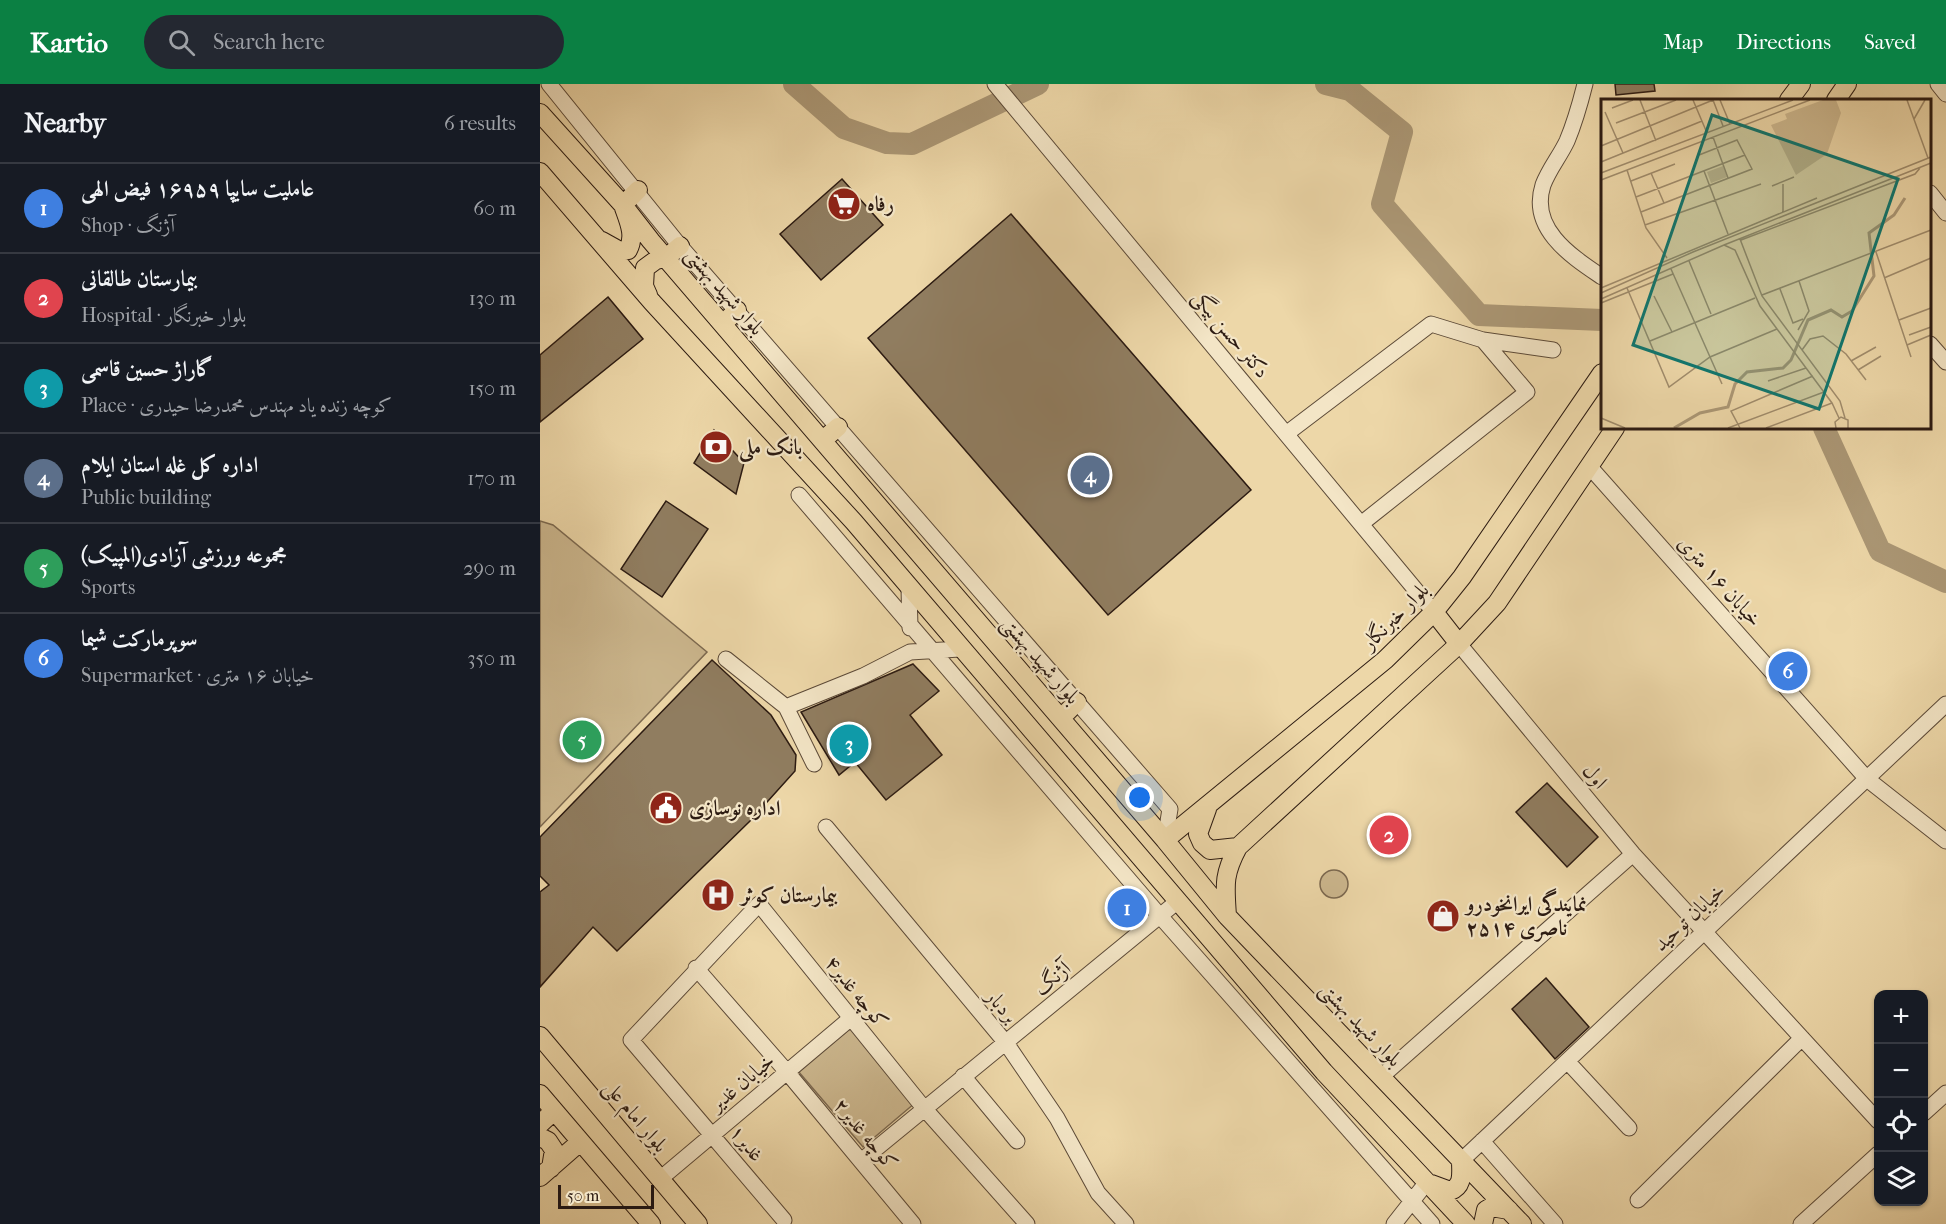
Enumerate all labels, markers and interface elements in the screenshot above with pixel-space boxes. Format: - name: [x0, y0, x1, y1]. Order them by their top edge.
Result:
- search box: [144, 15, 564, 69]
- text: Kartio: [30, 26, 108, 59]
- icon: search: [165, 26, 198, 59]
- text: Search here: [213, 29, 325, 55]
- text: Map: [1663, 30, 1703, 54]
- text: Directions: [1736, 30, 1831, 54]
- text: Saved: [1864, 30, 1916, 54]
- inset map: [1601, 99, 1931, 429]
- text: Nearby: [24, 108, 106, 139]
- text: 6 results: [444, 112, 516, 135]
- text: عاملیت سایپا ۱۶۹۵۹ فیض الهی: [81, 176, 314, 202]
- supermarket icon: رفاه: [826, 186, 862, 222]
- place label: رفاه: [867, 192, 894, 217]
- text: 1: [40, 197, 47, 220]
- text: 60 m: [473, 197, 516, 220]
- text: Shop · آژنگ: [81, 214, 175, 237]
- street label: بلوار شهید بهشتی: [678, 242, 770, 342]
- text: بیمارستان طالقانی: [81, 266, 197, 292]
- street label: دکتر حسن بیگی: [1186, 285, 1275, 384]
- text: 2: [38, 287, 49, 310]
- text: 130 m: [469, 287, 516, 310]
- text: Hospital · بلوار خبرنگار: [81, 304, 246, 327]
- text: گاراژ حسین قاسمی: [81, 356, 213, 382]
- text: 3: [39, 377, 48, 400]
- text: 150 m: [468, 377, 516, 400]
- text: Place · کوچه زنده یاد مهندس محمدرضا حیدری: [81, 394, 392, 417]
- bank icon: بانک ملی: [698, 429, 734, 465]
- place label: بانک ملی: [738, 435, 802, 463]
- text: اداره کل غله استان ایلام: [81, 452, 258, 478]
- pin: 4: [1070, 452, 1110, 498]
- text: 4: [38, 467, 49, 490]
- text: 170 m: [467, 467, 516, 490]
- text: Public building: [81, 486, 211, 509]
- street label: خیابان ۱۶ متری: [1672, 531, 1767, 632]
- text: مجموعه ورزشی آزادی(المپیک): [81, 542, 287, 568]
- text: 5: [39, 557, 48, 580]
- text: 290 m: [463, 557, 516, 580]
- text: Sports: [81, 576, 135, 599]
- street label: بلوار خبرنگار: [1354, 577, 1434, 657]
- street label: بلوار شهید بهشتی: [994, 611, 1086, 711]
- text: سوپرمارکت شیما: [81, 626, 197, 652]
- text: 6: [38, 647, 49, 670]
- text: 350 m: [467, 647, 516, 670]
- pin: 6: [1768, 648, 1808, 694]
- text: Supermarket · خیابان ۱۶ متری: [81, 664, 314, 687]
- pin: 5: [562, 718, 602, 762]
- pin: 3: [830, 722, 868, 766]
- street label: اول: [1578, 758, 1612, 794]
- your location: [1125, 783, 1154, 812]
- public building icon: اداره نوسازی: [648, 790, 684, 826]
- place label: اداره نوسازی: [689, 796, 781, 821]
- pin: 2: [1370, 812, 1408, 858]
- hospital icon: بیمارستان کوثر: [700, 877, 736, 913]
- street label: خیابان توحید: [1648, 878, 1730, 957]
- place label: بیمارستان کوثر: [739, 883, 838, 908]
- pin: 1: [1108, 886, 1146, 930]
- place label: نمایندگی ایرانخودرو ناصری ۲۵۱۴: [1464, 888, 1587, 942]
- shop icon: نمایندگی ایرانخودرو ناصری ۲۵۱۴: [1425, 898, 1461, 934]
- street label: کوچه غدیر۴: [819, 951, 894, 1034]
- street label: آژنگ: [1028, 953, 1077, 1000]
- street label: بلوار شهید بهشتی: [1313, 977, 1407, 1073]
- street label: بردبار: [979, 983, 1023, 1029]
- map controls: [1874, 990, 1928, 1206]
- button: +: [1874, 990, 1928, 1044]
- button: −: [1874, 1044, 1928, 1098]
- street label: خیابان غدیر: [703, 1048, 780, 1118]
- street label: بلوار امام على: [594, 1075, 673, 1161]
- street label: کوچه غدیر۲: [827, 1093, 903, 1176]
- button: locate: [1874, 1098, 1928, 1152]
- street label: غدیر۱: [725, 1120, 769, 1166]
- button: layers: [1874, 1152, 1928, 1206]
- scale bar: [558, 1182, 654, 1210]
- text: 50 m: [567, 1186, 599, 1205]

